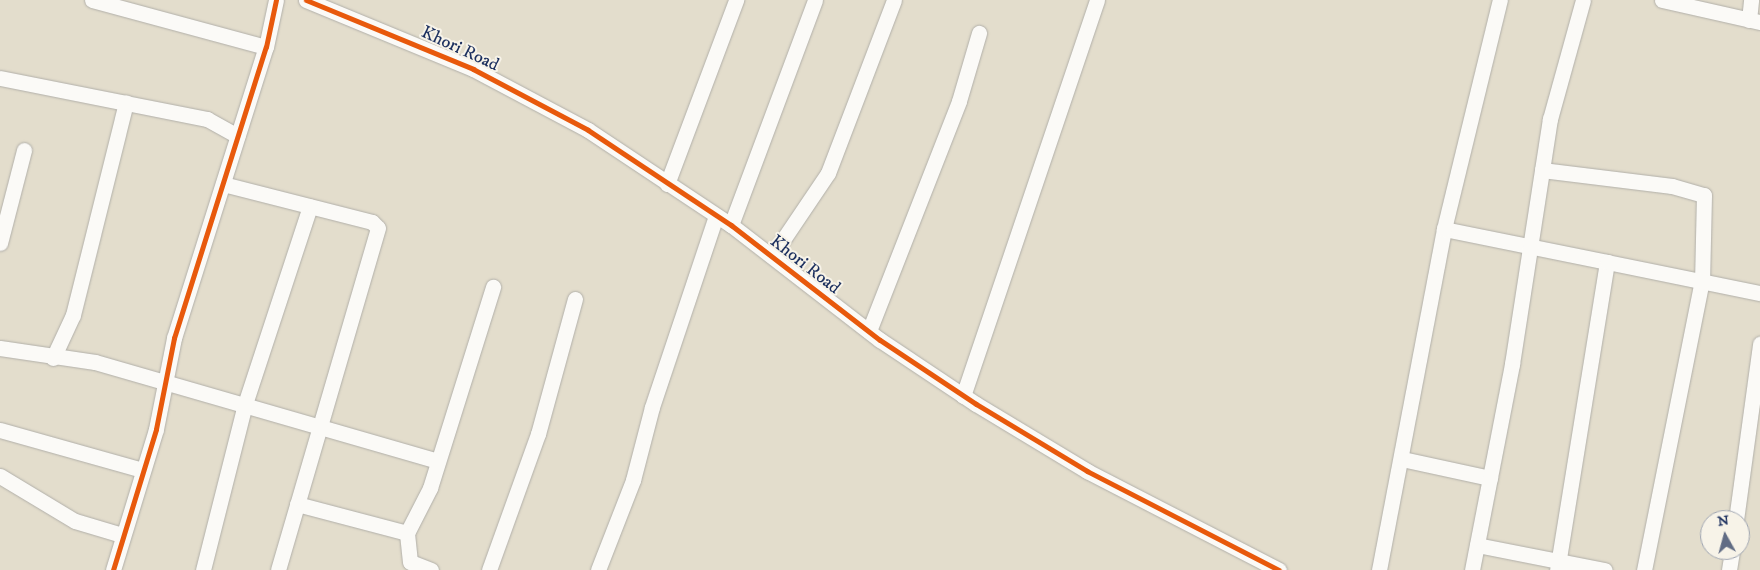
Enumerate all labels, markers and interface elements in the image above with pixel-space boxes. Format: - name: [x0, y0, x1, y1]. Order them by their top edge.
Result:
- street label: Khori Road: [418, 22, 502, 76]
- street label: Khori Road: [766, 231, 844, 299]
- north arrow: [1700, 510, 1750, 560]
- text: N: [1716, 511, 1730, 531]

